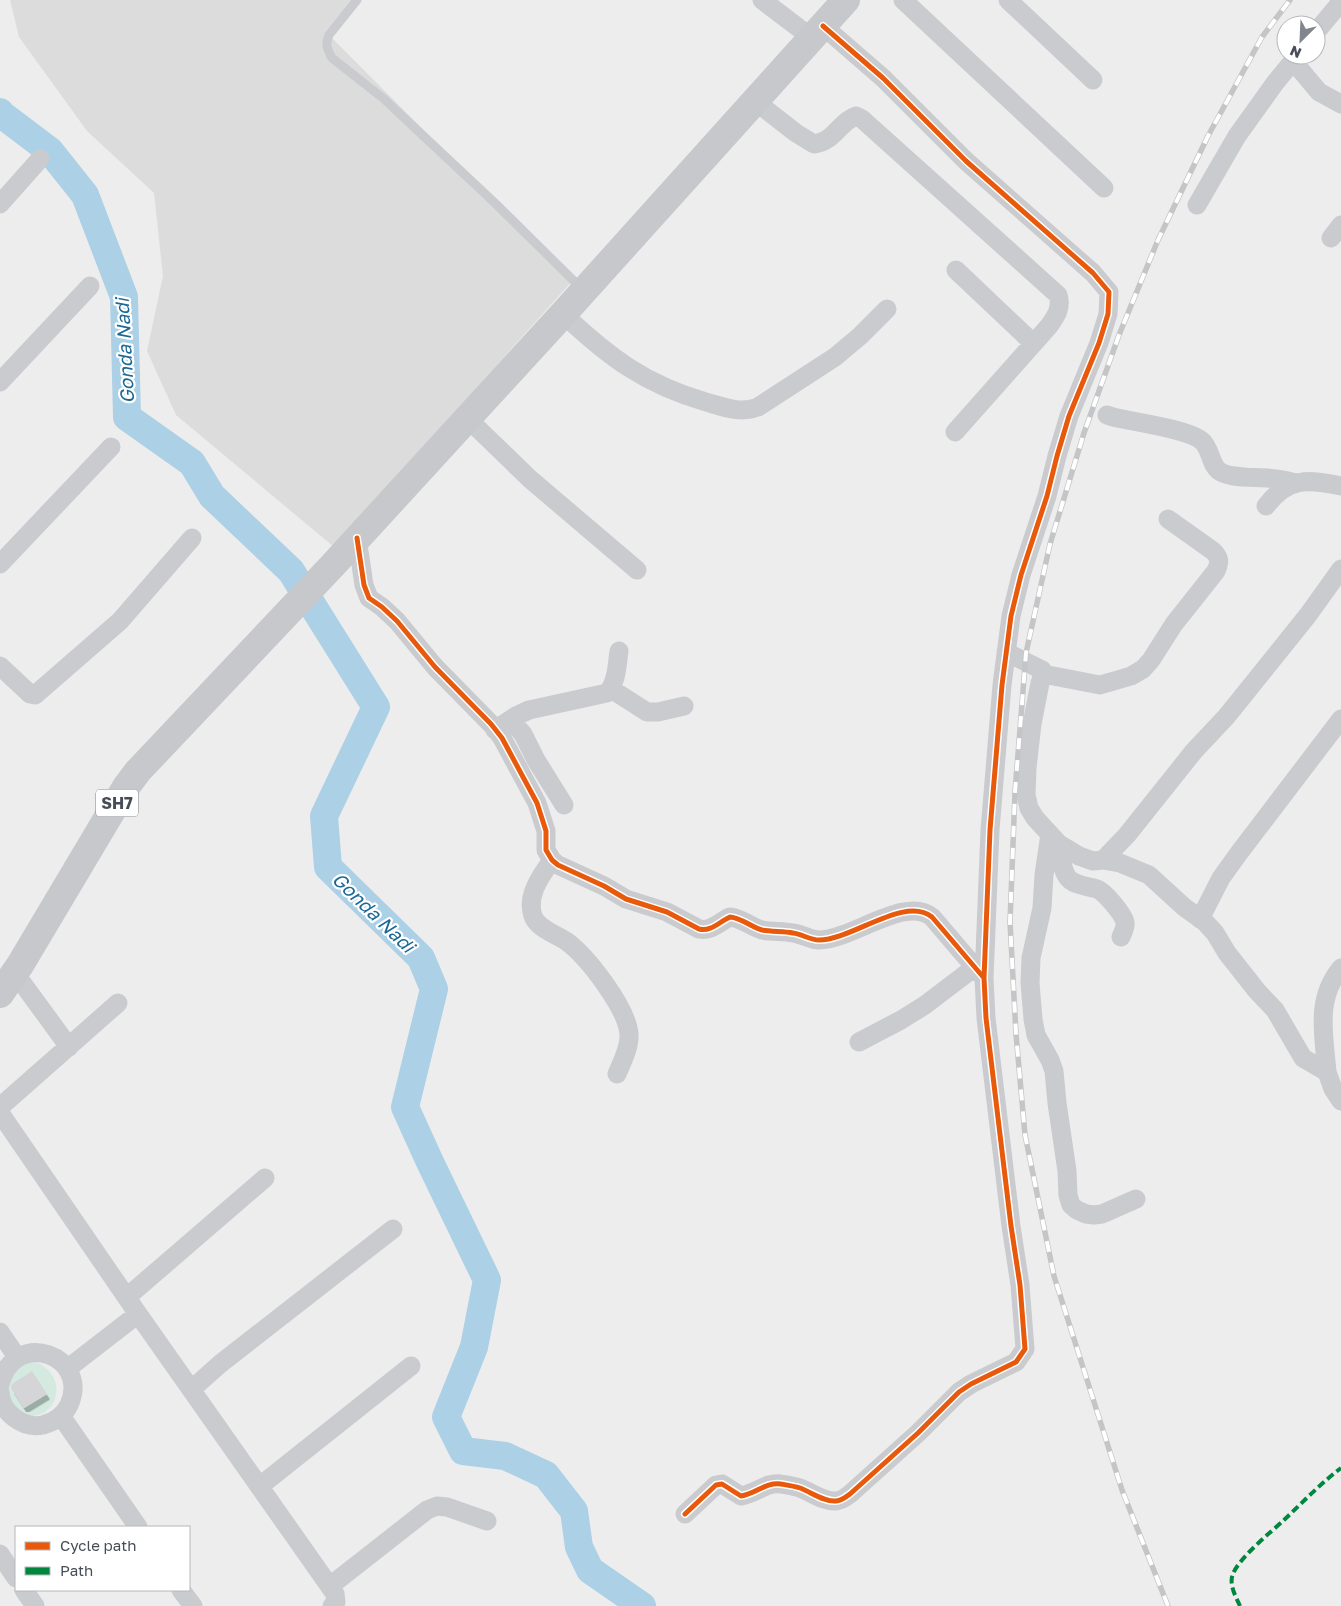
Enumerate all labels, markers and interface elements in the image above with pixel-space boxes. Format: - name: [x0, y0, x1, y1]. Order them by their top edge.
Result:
- north arrow: [1276, 15, 1326, 65]
- text: N: [1287, 42, 1304, 62]
- water label: Gonda Nadi: [110, 296, 138, 404]
- road number: SH7: [96, 790, 138, 816]
- water label: Gonda Nadi: [328, 867, 421, 958]
- legend: [15, 1526, 190, 1591]
- text: Cycle path: [60, 1536, 136, 1554]
- text: Path: [60, 1561, 93, 1579]

